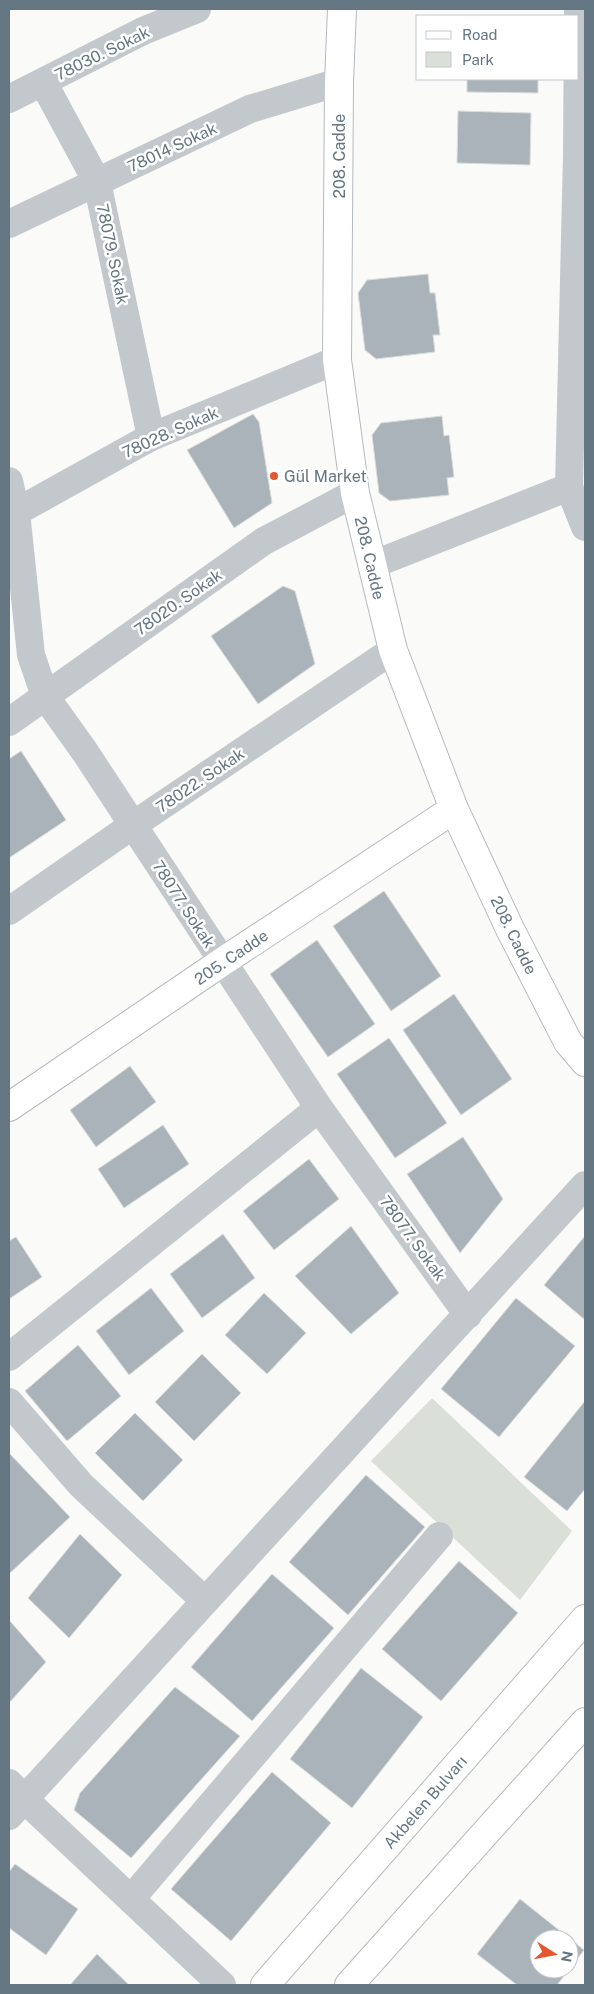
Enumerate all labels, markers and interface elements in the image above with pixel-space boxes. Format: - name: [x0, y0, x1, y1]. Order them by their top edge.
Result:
- legend: [416, 15, 579, 80]
- street label: 78030. Sokak: [52, 22, 153, 85]
- text: Road: [462, 26, 498, 43]
- text: Park: [462, 51, 494, 68]
- street label: 208. Cadde: [330, 114, 349, 198]
- street label: 78014 Sokak: [125, 119, 220, 176]
- street label: 78079. Sokak: [93, 202, 132, 306]
- street label: 78028. Sokak: [119, 403, 221, 462]
- place label: Gül Market: [284, 467, 367, 486]
- marker: Gül Market: [268, 470, 280, 482]
- street label: 208. Cadde: [351, 515, 388, 602]
- street label: 78020. Sokak: [131, 565, 226, 640]
- street label: 78022. Sokak: [153, 744, 248, 817]
- street label: 78077. Sokak: [148, 857, 219, 952]
- street label: 208. Cadde: [486, 893, 541, 978]
- street label: 205. Cadde: [191, 926, 272, 989]
- street label: 78077. Sokak: [375, 1192, 450, 1284]
- street label: Akbelen Bulvarı: [380, 1752, 471, 1853]
- north arrow: [529, 1929, 579, 1979]
- text: N: [558, 1950, 576, 1963]

